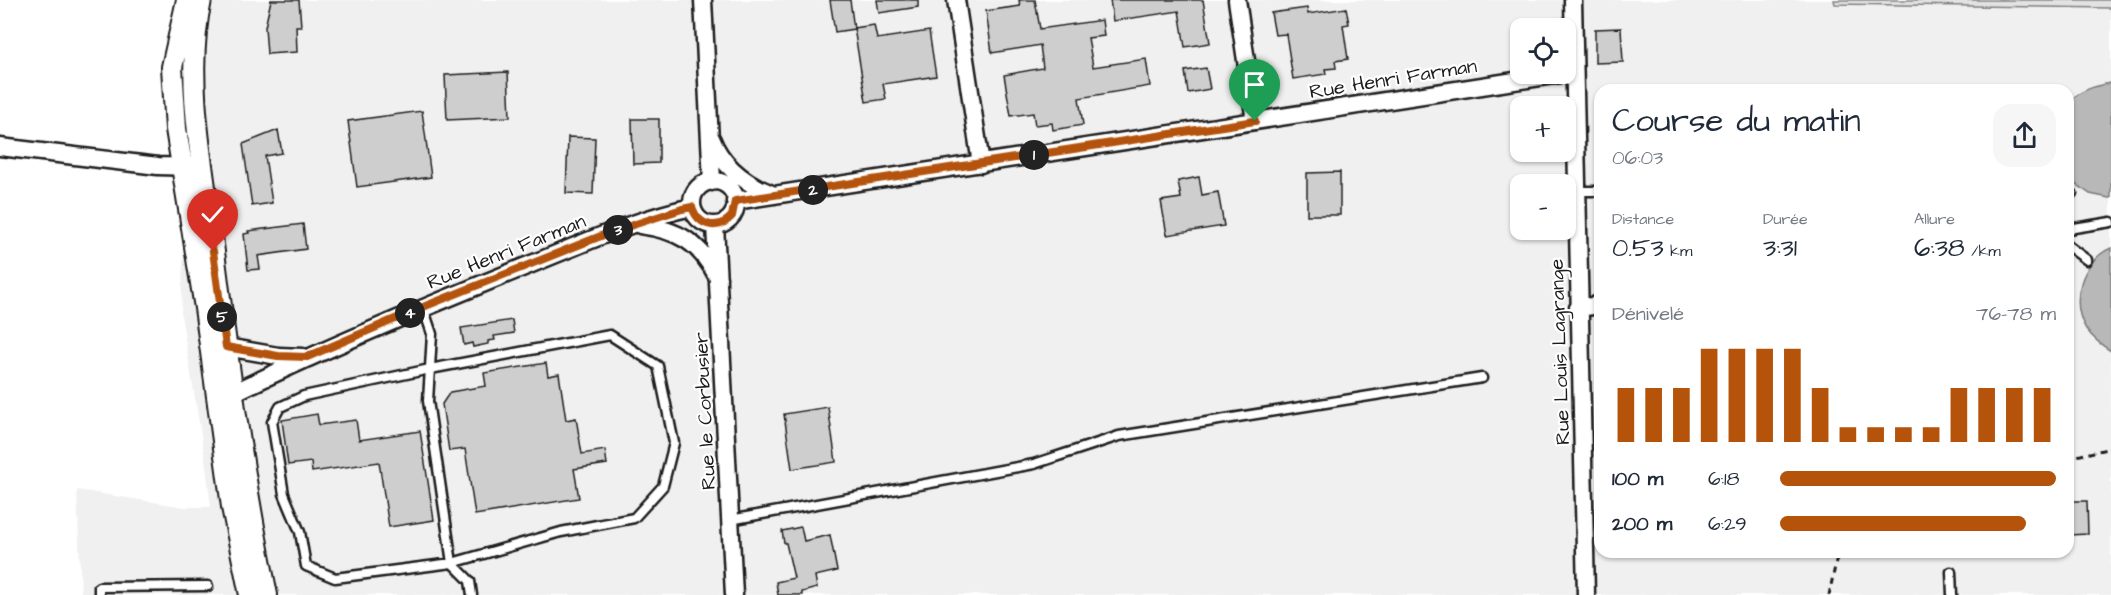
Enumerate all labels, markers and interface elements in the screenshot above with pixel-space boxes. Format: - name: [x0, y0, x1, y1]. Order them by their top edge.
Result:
- map controls: [1510, 18, 1576, 240]
- button: locate: [1510, 18, 1576, 84]
- street label: Rue Henri Farman: [1307, 52, 1479, 106]
- pin: [1229, 59, 1280, 121]
- icon: arrive: [1238, 68, 1271, 101]
- button: +: [1510, 96, 1576, 162]
- text: Course du matin: [1612, 98, 1861, 144]
- button: share: [1993, 104, 2056, 167]
- pin: 1: [1019, 140, 1049, 170]
- text: 1: [1033, 144, 1035, 166]
- text: 06:03: [1612, 144, 1663, 172]
- button: −: [1510, 174, 1576, 240]
- pin: 2: [798, 175, 828, 205]
- text: 2: [808, 179, 818, 201]
- pin: [187, 189, 238, 251]
- icon: check: [196, 198, 229, 231]
- street label: Rue Henri Farman: [423, 207, 590, 297]
- text: Distance: [1612, 208, 1674, 230]
- text: Durée: [1763, 208, 1808, 230]
- text: Allure: [1914, 208, 1955, 230]
- pin: 3: [603, 215, 633, 245]
- text: 3: [614, 219, 622, 241]
- text: 0.53: [1612, 230, 1664, 266]
- text: 3:31: [1763, 230, 1797, 266]
- text: 6:38: [1914, 230, 1965, 266]
- text: km: [1664, 240, 1692, 262]
- text: /km: [1965, 240, 2001, 262]
- street label: Rue Louis Lagrange: [1543, 258, 1578, 446]
- pin: 4: [395, 298, 425, 328]
- text: Dénivelé: [1612, 300, 1684, 328]
- text: 76–78 m: [1976, 300, 2056, 328]
- pin: 5: [207, 302, 237, 332]
- text: 4: [405, 302, 415, 324]
- text: 5: [216, 306, 228, 328]
- street label: Rue le Corbusier: [687, 331, 723, 491]
- text: 100 m: [1612, 465, 1663, 493]
- text: 6:18: [1708, 465, 1739, 493]
- text: 200 m: [1612, 510, 1672, 538]
- text: 6:29: [1708, 510, 1747, 538]

